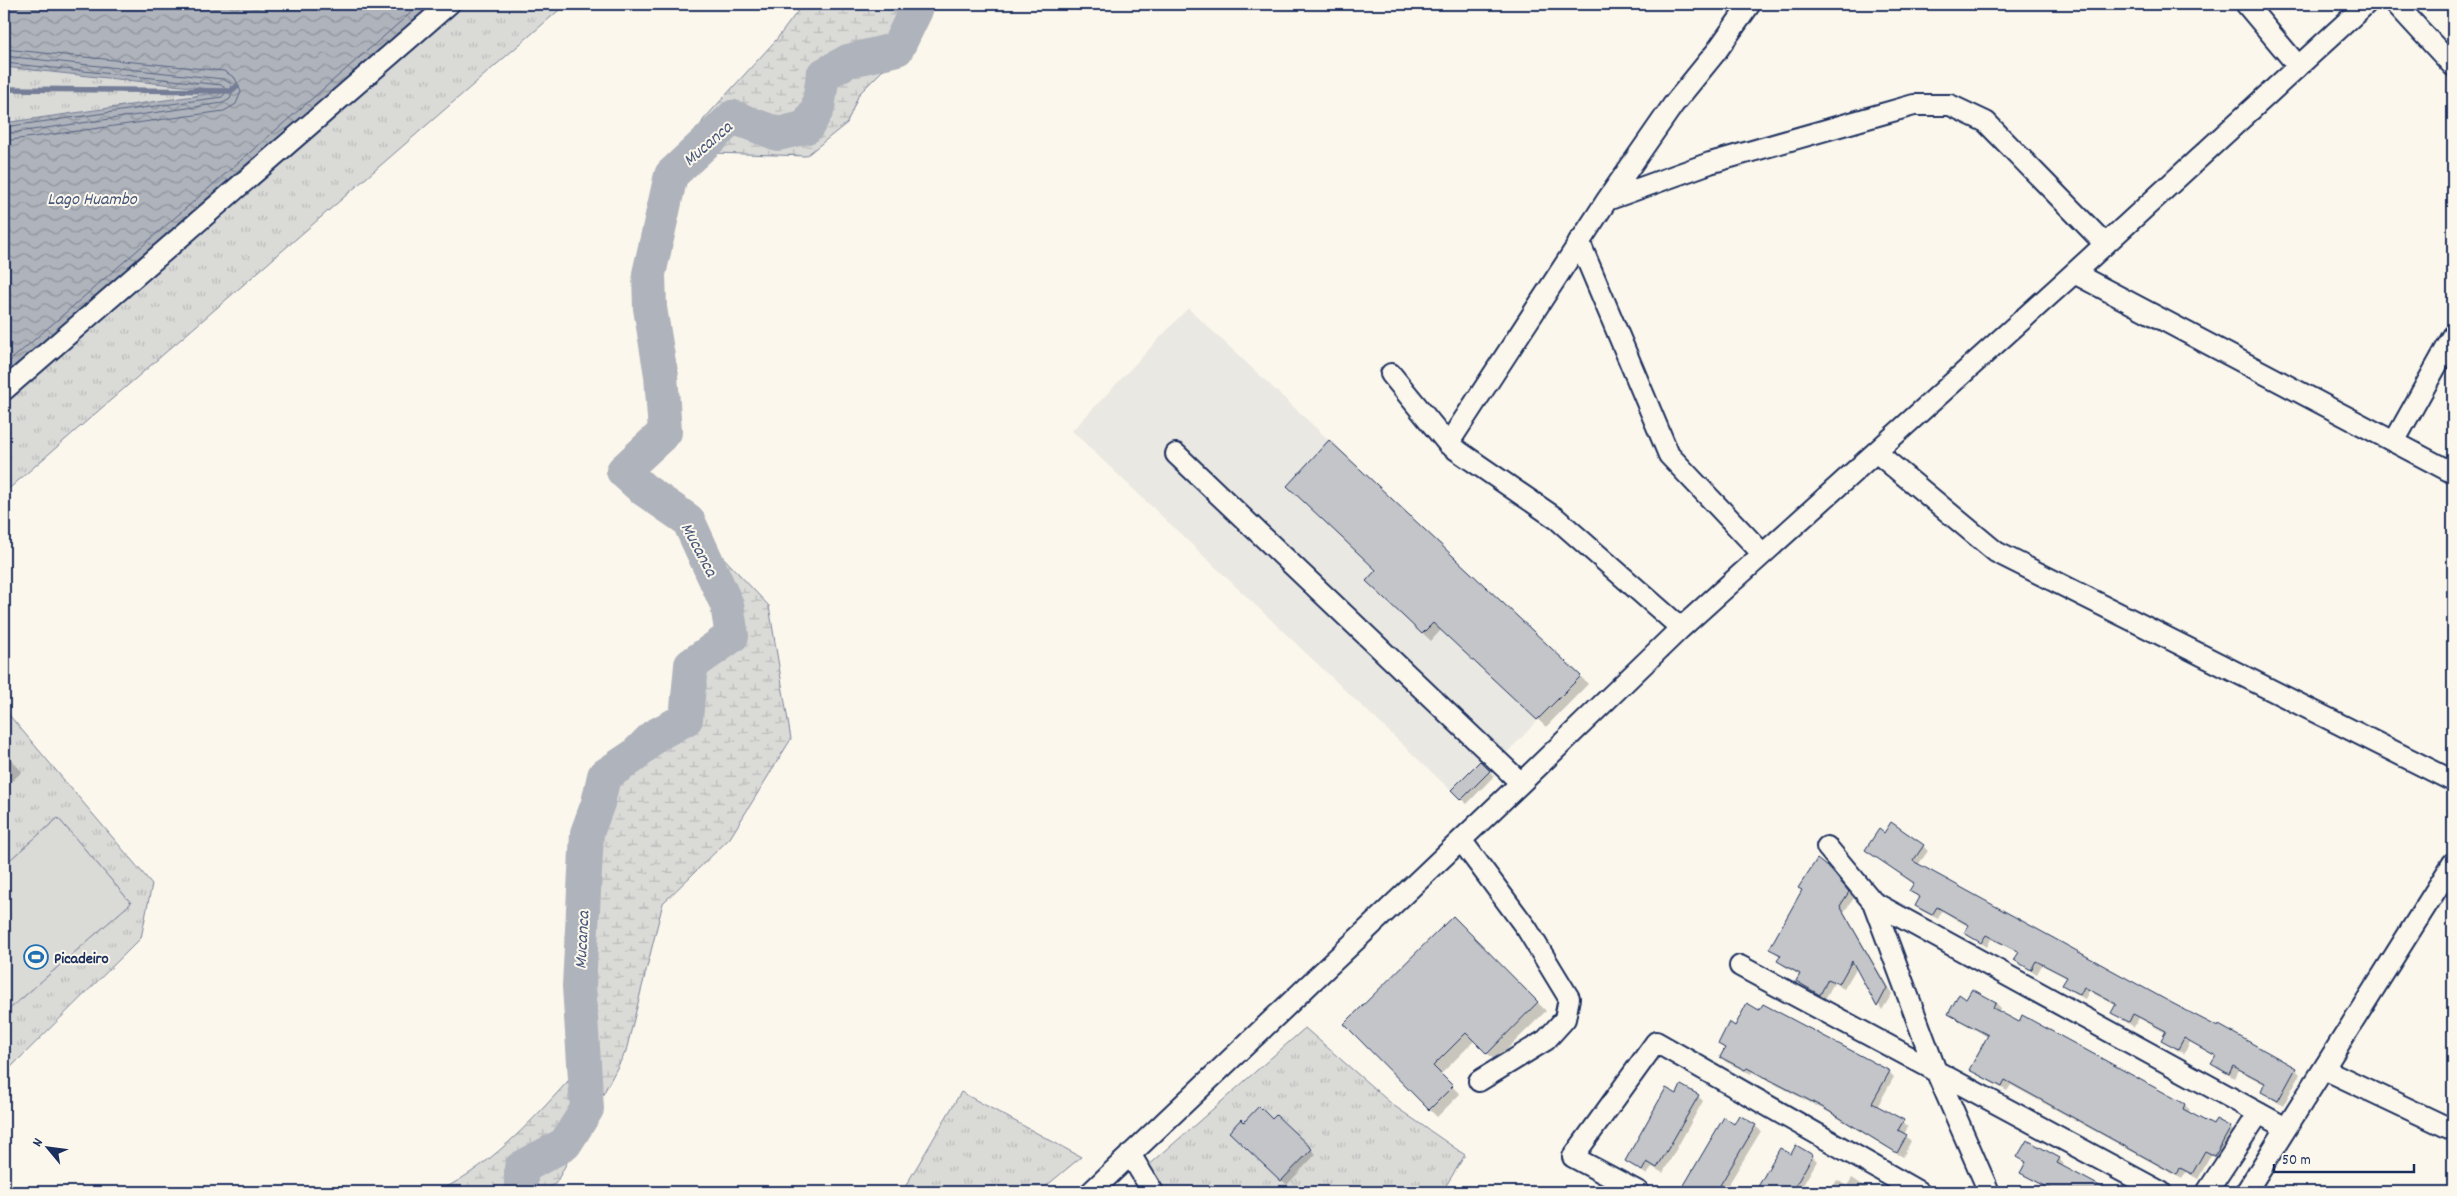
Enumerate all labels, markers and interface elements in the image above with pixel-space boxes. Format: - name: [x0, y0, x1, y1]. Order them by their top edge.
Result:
- water label: Mucanca: [679, 115, 740, 173]
- water label: Lago Huambo: [47, 188, 138, 213]
- water label: Mucanca: [673, 519, 723, 583]
- water label: Mucanca: [569, 909, 598, 970]
- sports icon: Picadeiro: [23, 944, 49, 970]
- place label: Picadeiro: [54, 948, 109, 971]
- north arrow: [22, 1124, 72, 1174]
- text: N: [28, 1135, 49, 1151]
- scale bar: [2274, 1141, 2414, 1173]
- text: 50 m: [2282, 1150, 2311, 1172]

